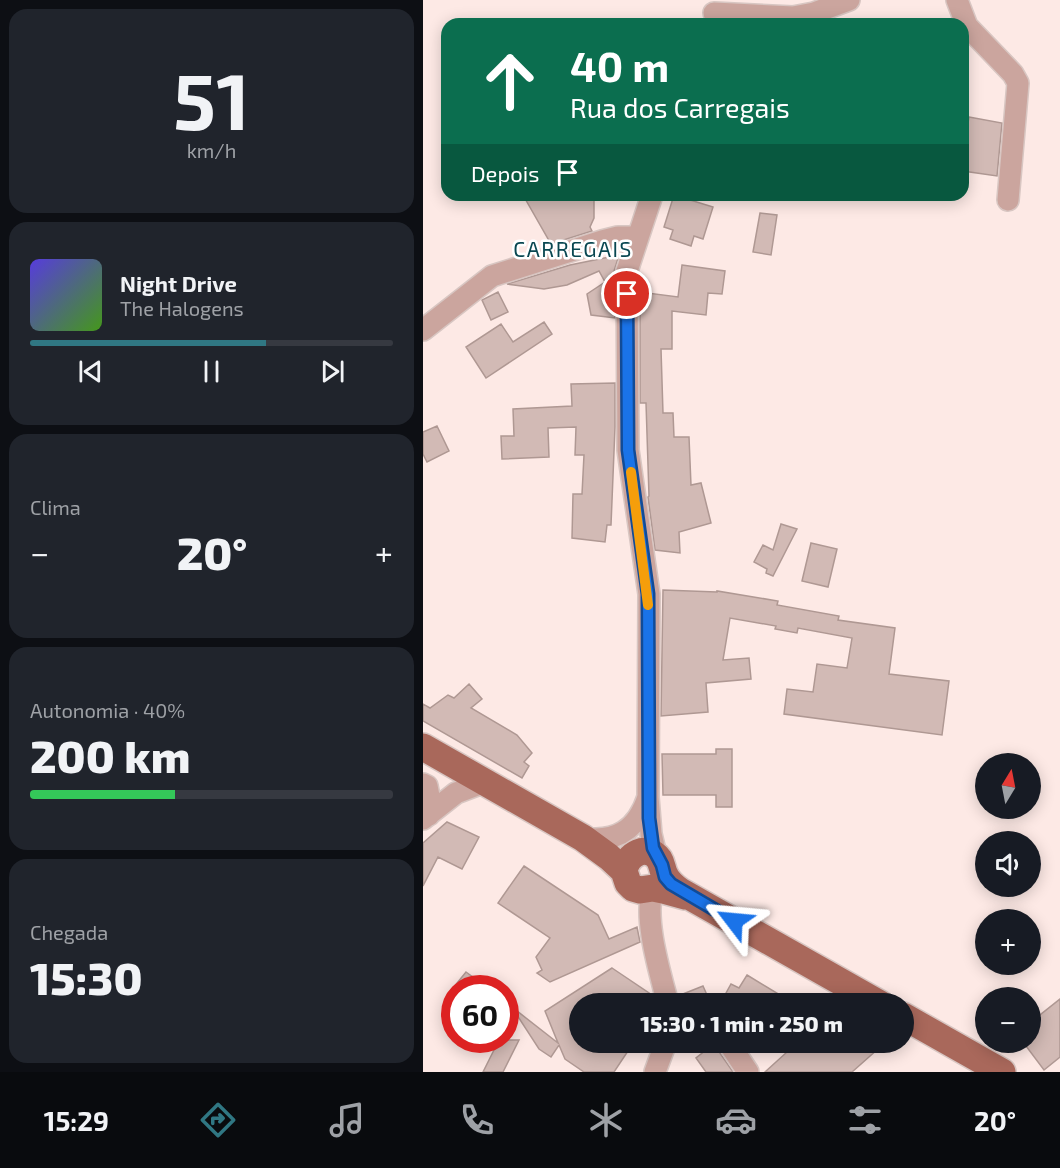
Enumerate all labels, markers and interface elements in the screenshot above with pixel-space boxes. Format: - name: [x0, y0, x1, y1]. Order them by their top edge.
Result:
- text: 40 m: [570, 40, 669, 90]
- icon: ahead: [471, 42, 549, 120]
- text: 51: [173, 52, 250, 146]
- text: Rua dos Carregais: [570, 91, 790, 123]
- text: km/h: [187, 138, 236, 162]
- icon: arrive: [551, 156, 584, 189]
- text: Depois: [471, 160, 539, 186]
- district label: CARREGAIS: [513, 236, 633, 261]
- pin: [601, 268, 652, 319]
- text: Night Drive: [120, 270, 237, 296]
- icon: arrive: [610, 277, 643, 310]
- text: The Halogens: [120, 296, 244, 320]
- icon: previous: [74, 355, 107, 388]
- icon: pause: [195, 355, 228, 388]
- icon: next: [316, 355, 349, 388]
- text: Clima: [30, 495, 81, 519]
- text: 20°: [177, 525, 247, 579]
- text: −: [30, 532, 49, 572]
- text: +: [375, 532, 393, 572]
- text: Autonomia · 40%: [30, 698, 185, 722]
- text: 200 km: [30, 728, 190, 782]
- north arrow: [975, 753, 1041, 819]
- map controls: [975, 753, 1041, 1053]
- button: sound: [975, 831, 1041, 897]
- position arrow: [702, 889, 766, 953]
- button: +: [975, 909, 1041, 975]
- text: Chegada: [30, 920, 108, 944]
- text: 15:30: [30, 950, 142, 1004]
- speed limit sign: 60: [441, 975, 519, 1053]
- button: −: [975, 987, 1041, 1053]
- text: 15:30 · 1 min · 250 m: [640, 1010, 843, 1036]
- icon: directions: [197, 1099, 239, 1141]
- icon: music: [326, 1099, 368, 1141]
- icon: phone: [456, 1099, 498, 1141]
- icon: climate: [585, 1099, 627, 1141]
- icon: car: [715, 1099, 757, 1141]
- icon: filters: [844, 1099, 886, 1141]
- text: 15:29: [44, 1104, 109, 1136]
- text: 20°: [974, 1104, 1016, 1136]

